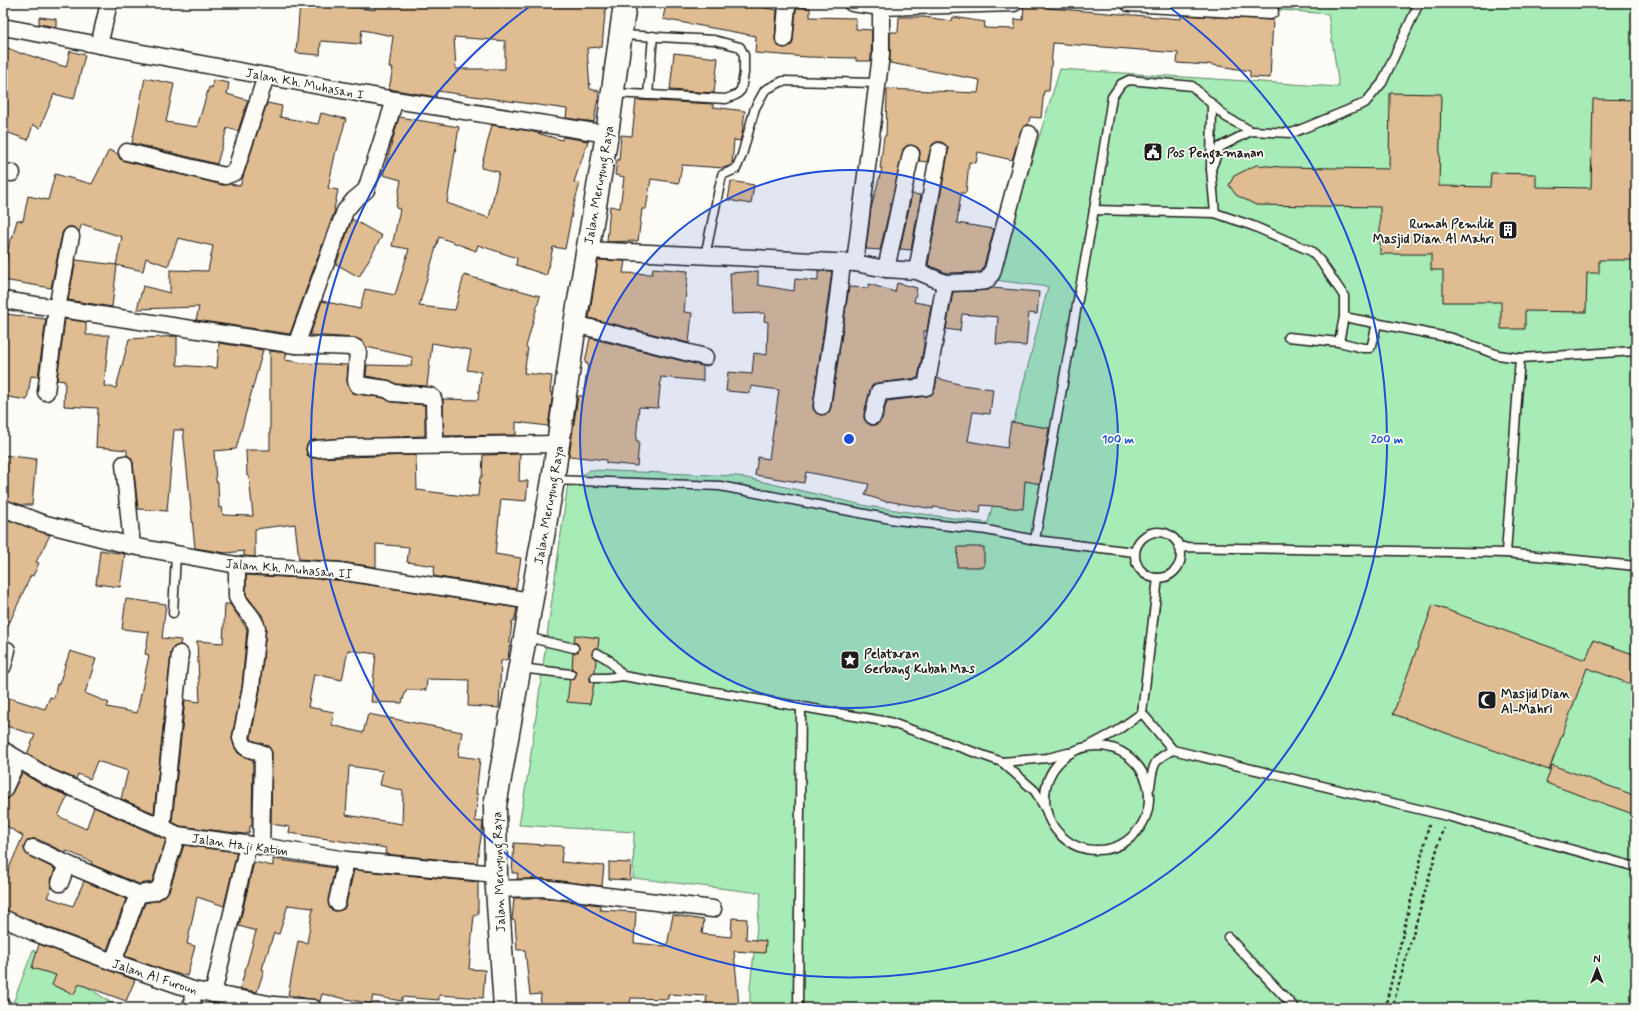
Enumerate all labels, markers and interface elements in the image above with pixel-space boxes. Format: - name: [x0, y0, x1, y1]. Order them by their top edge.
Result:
- street label: Jalan Kh. Muhasan I: [244, 65, 365, 104]
- street label: Jalan Meruyung Raya: [581, 124, 620, 247]
- public building icon: Pos Pengamanan: [1142, 141, 1164, 163]
- place label: Pos Pengamanan: [1167, 145, 1264, 165]
- place label: Rumah Pemilik Masjid Dian Al Mahri: [1373, 216, 1494, 249]
- building icon: Rumah Pemilik Masjid Dian Al Mahri: [1497, 219, 1519, 241]
- centre of rings: [842, 432, 856, 446]
- text: 100 m: [1102, 432, 1135, 448]
- text: 200 m: [1371, 432, 1404, 448]
- street label: Jalan Meruyung Raya: [531, 444, 570, 567]
- street label: Jalan Kh. Muhasan II: [224, 555, 354, 584]
- place label: Pelataran Gerbang Kubah Mas: [864, 646, 975, 681]
- place icon: Pelataran Gerbang Kubah Mas: [839, 649, 861, 671]
- place label: Masjid Dian Al-Mahri: [1501, 686, 1571, 718]
- mosque icon: Masjid Dian Al-Mahri: [1476, 689, 1498, 711]
- street label: Jalan Meruyung Raya: [489, 811, 512, 933]
- street label: Jalan Haji Katim: [190, 830, 289, 861]
- north arrow: [1577, 949, 1617, 989]
- text: N: [1593, 953, 1601, 967]
- street label: Jalan Al Furoun: [110, 956, 199, 999]

